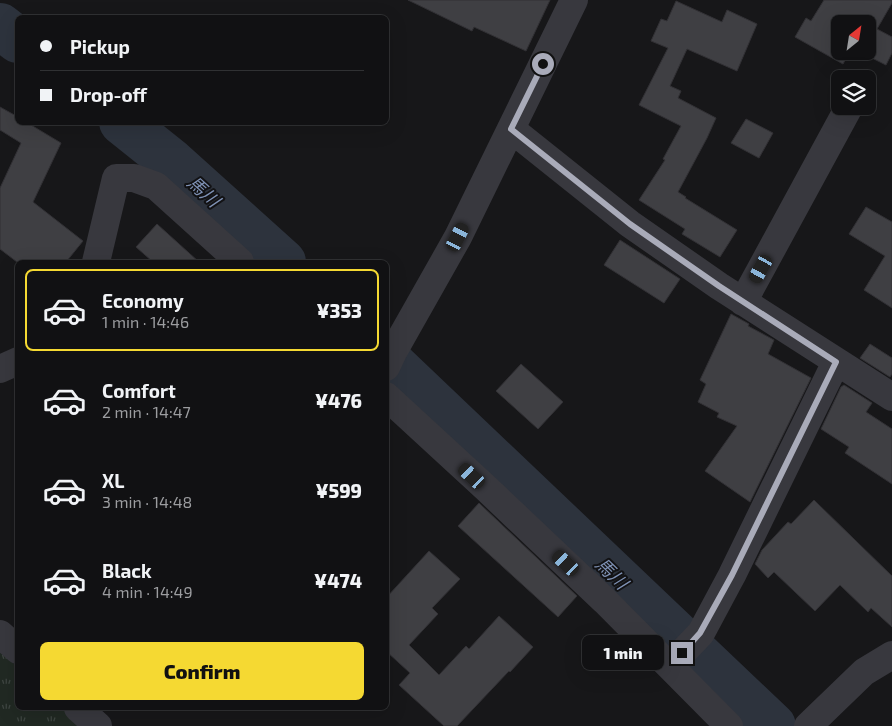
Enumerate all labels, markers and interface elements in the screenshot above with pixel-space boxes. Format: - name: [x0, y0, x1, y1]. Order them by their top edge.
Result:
- north arrow: [831, 15, 876, 60]
- map controls: [831, 15, 876, 115]
- text: Pickup: [70, 35, 130, 58]
- route start: [532, 53, 554, 75]
- button: layers: [831, 70, 876, 115]
- text: Drop-off: [70, 83, 147, 106]
- water label: 馬川: [183, 171, 226, 213]
- car: [444, 220, 471, 254]
- car: [747, 252, 774, 286]
- icon: car: [42, 288, 87, 333]
- text: Economy: [102, 289, 184, 312]
- text: ¥353: [316, 299, 362, 322]
- text: 1 min · 14:46: [102, 312, 189, 331]
- icon: car: [42, 378, 87, 423]
- text: Comfort: [102, 379, 176, 402]
- text: ¥476: [315, 389, 362, 412]
- text: 2 min · 14:47: [102, 402, 191, 421]
- car: [455, 460, 488, 492]
- icon: car: [42, 468, 87, 513]
- text: XL: [102, 469, 124, 492]
- text: ¥599: [315, 479, 362, 502]
- text: 3 min · 14:48: [102, 492, 192, 511]
- car: [549, 547, 582, 579]
- water label: 馬川: [591, 553, 634, 595]
- icon: car: [42, 558, 87, 603]
- text: Black: [102, 559, 152, 582]
- text: ¥474: [314, 569, 362, 592]
- text: 4 min · 14:49: [102, 582, 193, 601]
- callout: 1 min: [582, 636, 664, 670]
- button: Confirm: [40, 642, 364, 700]
- route end: [671, 642, 693, 664]
- text: 1 min: [603, 643, 643, 662]

